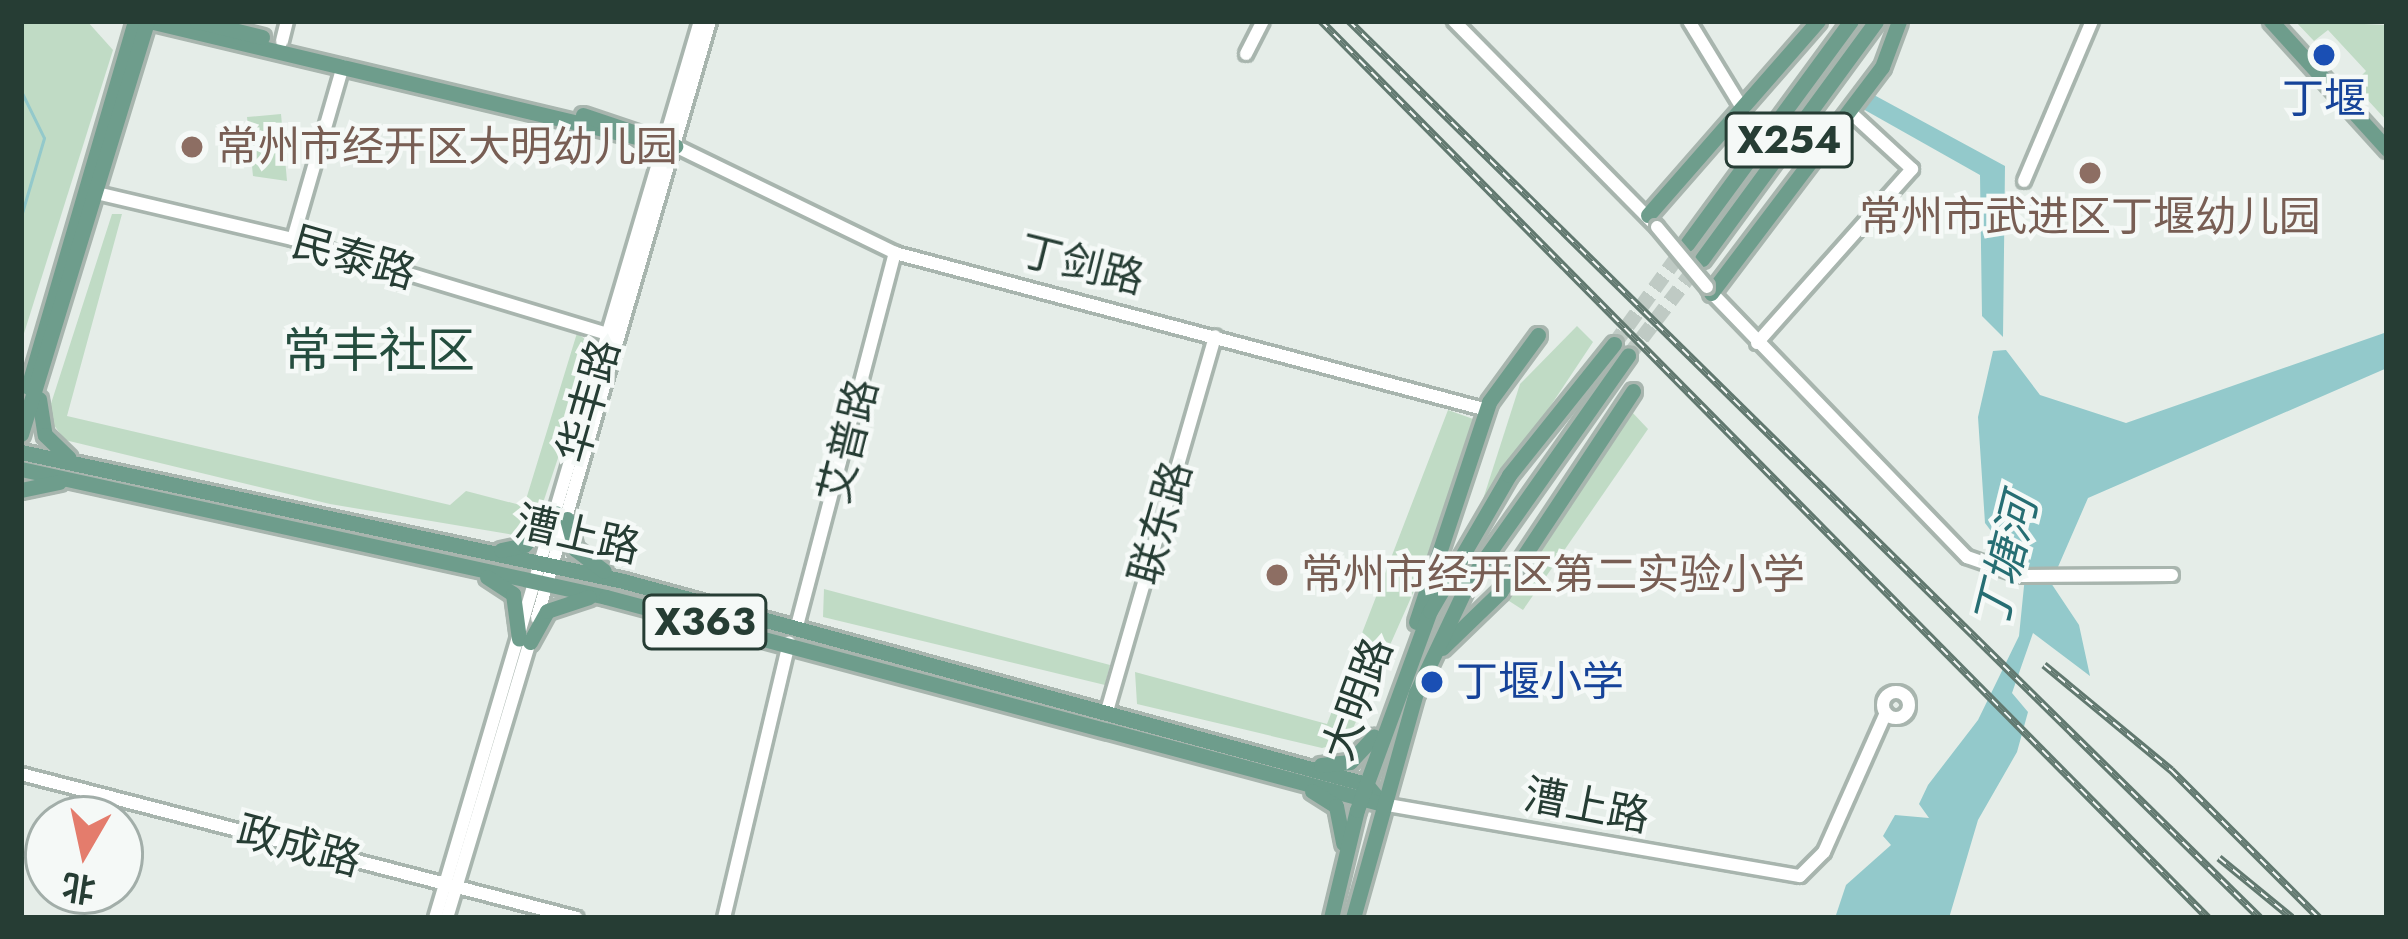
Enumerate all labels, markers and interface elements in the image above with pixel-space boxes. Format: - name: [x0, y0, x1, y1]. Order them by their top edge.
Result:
- marker: 丁堰: [2311, 42, 2337, 68]
- place label: 丁堰: [2282, 74, 2366, 124]
- road number: X254: [1723, 107, 1855, 173]
- place label: 常州市经开区大明幼儿园: [216, 122, 678, 172]
- marker: 常州市经开区大明幼儿园: [179, 134, 205, 160]
- marker: 常州市武进区丁堰幼儿园: [2077, 160, 2103, 186]
- place label: 常州市武进区丁堰幼儿园: [1859, 192, 2321, 242]
- street label: 民泰路: [286, 216, 422, 300]
- street label: 丁剑路: [1015, 225, 1149, 305]
- district label: 常丰社区: [283, 322, 475, 380]
- street label: 华丰路: [547, 333, 631, 469]
- street label: 艾普路: [809, 374, 889, 508]
- street label: 联东路: [1119, 455, 1203, 591]
- water label: 丁塘河: [1963, 490, 2049, 634]
- street label: 漕上路: [511, 496, 645, 574]
- place label: 常州市经开区第二实验小学: [1301, 550, 1805, 600]
- marker: 常州市经开区第二实验小学: [1264, 562, 1290, 588]
- road number: X363: [642, 589, 768, 655]
- street label: 大明路: [1313, 631, 1403, 767]
- place label: 丁堰小学: [1456, 657, 1624, 707]
- marker: 丁堰小学: [1419, 669, 1445, 695]
- street label: 漕上路: [1520, 769, 1654, 843]
- north arrow: [24, 795, 144, 915]
- street label: 政成路: [232, 805, 366, 887]
- text: 北: [59, 862, 99, 914]

